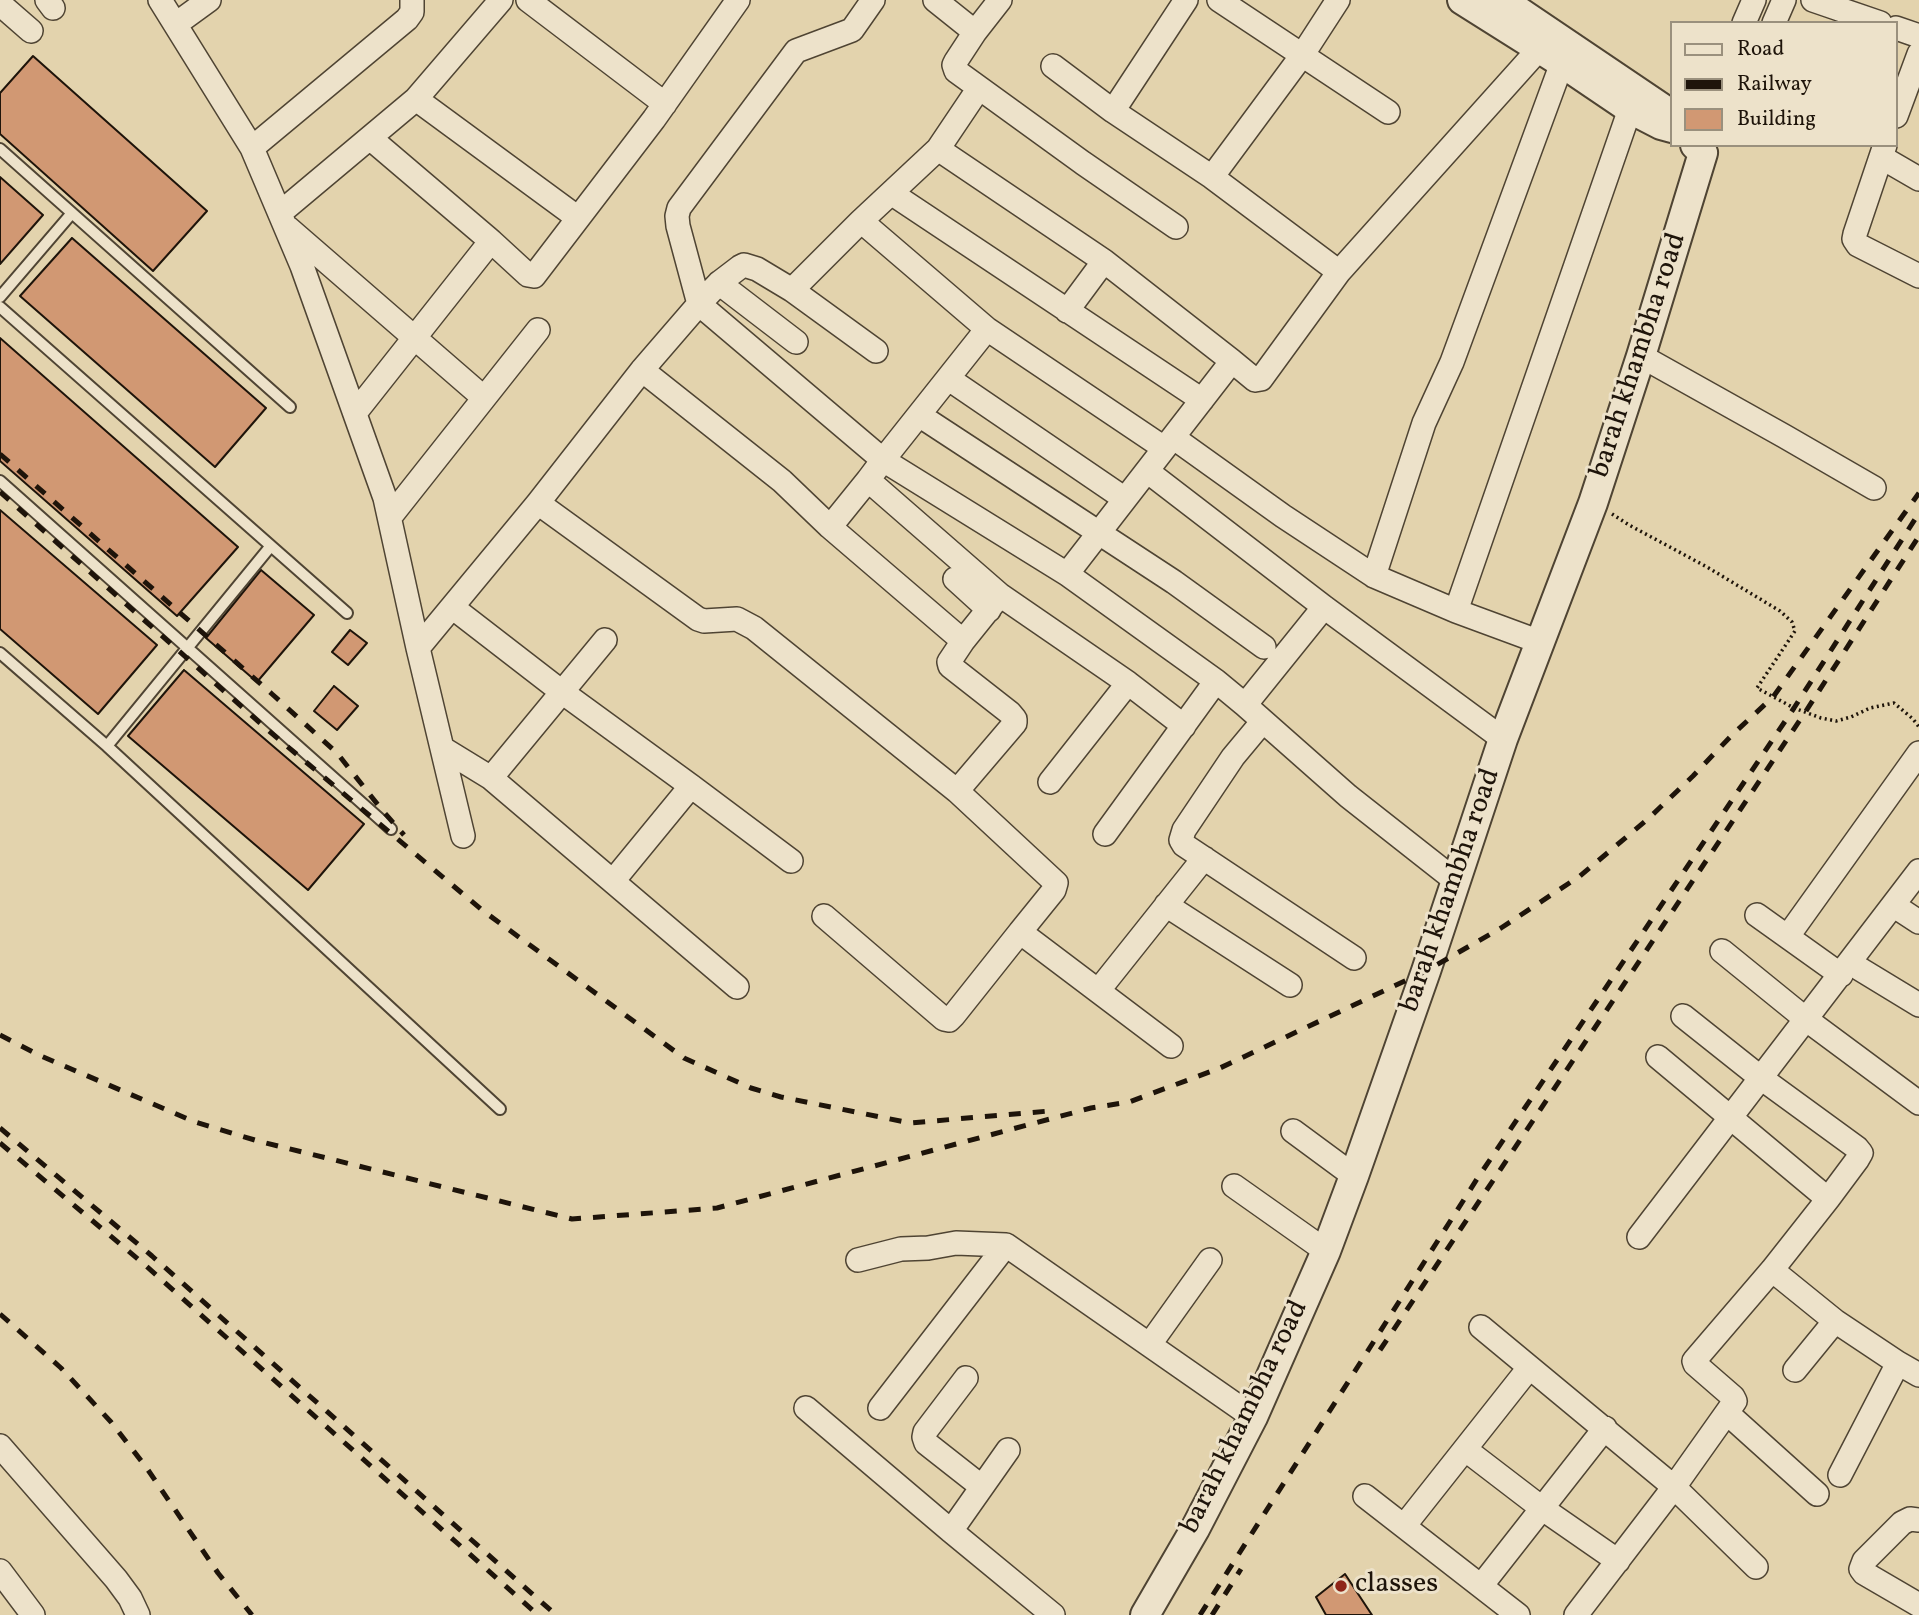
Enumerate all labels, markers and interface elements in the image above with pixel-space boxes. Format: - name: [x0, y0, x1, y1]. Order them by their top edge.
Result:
- legend: [1671, 21, 1898, 147]
- text: Road: [1737, 35, 1784, 64]
- text: Railway: [1737, 70, 1812, 99]
- text: Building: [1737, 105, 1816, 134]
- street label: barah khambha road: [1585, 229, 1695, 483]
- street label: barah khambha road: [1395, 765, 1509, 1017]
- street label: barah khambha road: [1175, 1296, 1317, 1540]
- place label: classes: [1355, 1569, 1438, 1603]
- marker: classes: [1333, 1578, 1349, 1594]

